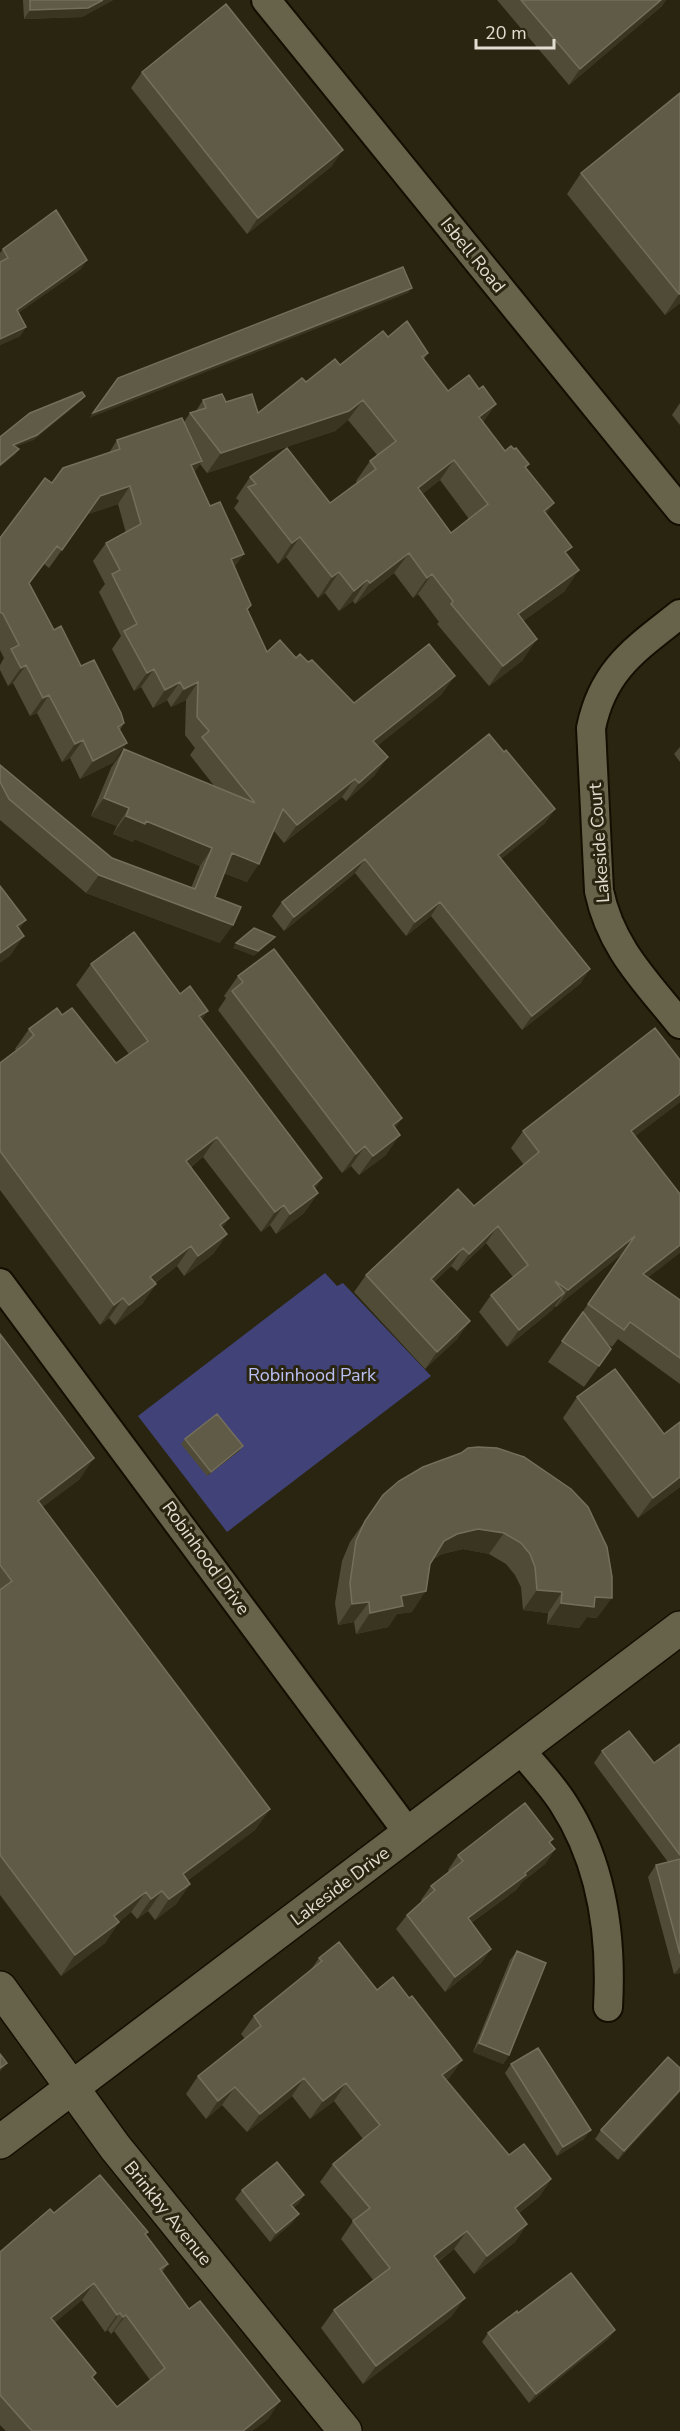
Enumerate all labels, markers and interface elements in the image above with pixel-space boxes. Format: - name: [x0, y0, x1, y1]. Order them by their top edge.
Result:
- scale bar: [476, 12, 554, 50]
- text: 20 m: [485, 21, 527, 45]
- street label: Isbell Road: [435, 212, 511, 298]
- street label: Lakeside Court: [583, 782, 615, 904]
- park label: Robinhood Park: [248, 1363, 377, 1387]
- street label: Robinhood Drive: [157, 1496, 255, 1620]
- street label: Lakeside Drive: [286, 1841, 394, 1931]
- street label: Brinkby Avenue: [119, 2156, 217, 2270]

